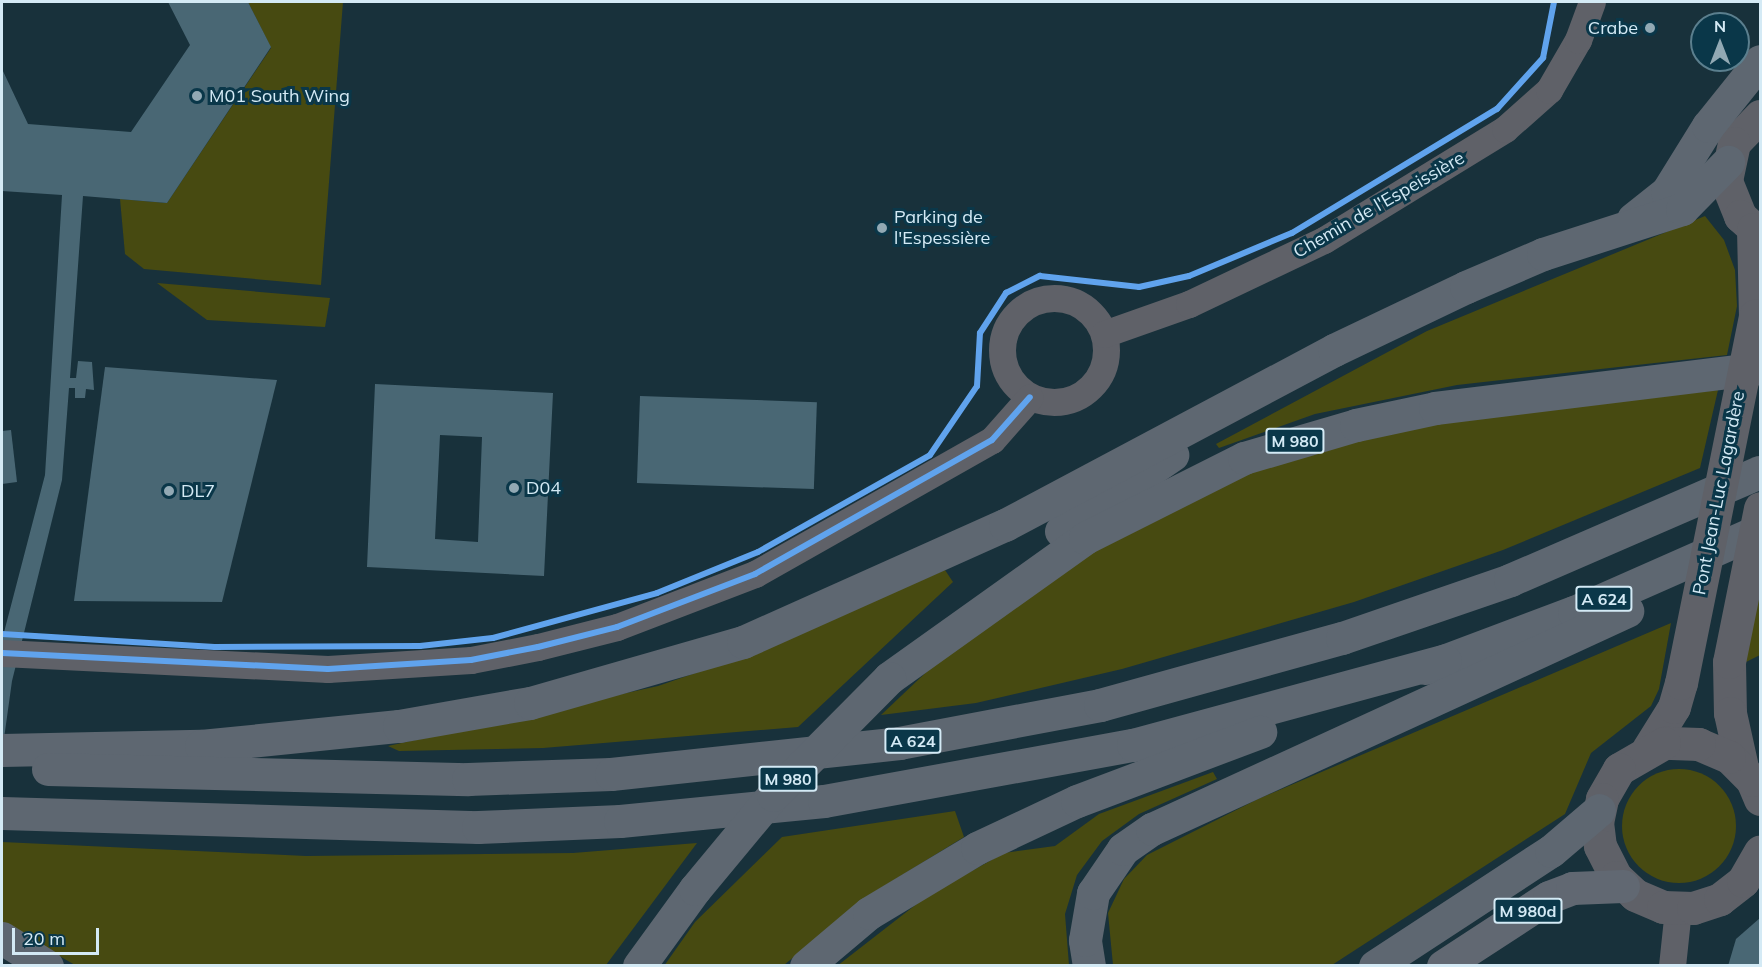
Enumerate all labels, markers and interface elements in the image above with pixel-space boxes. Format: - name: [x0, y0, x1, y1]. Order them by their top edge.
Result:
- north arrow: [1690, 12, 1750, 72]
- text: N: [1714, 16, 1726, 36]
- place label: Crabe: [1588, 17, 1638, 39]
- marker: Crabe: [1643, 21, 1657, 35]
- place label: M01 South Wing: [209, 85, 350, 107]
- marker: M01 South Wing: [190, 89, 204, 103]
- street label: Chemin de l'Espeissière: [1290, 147, 1468, 263]
- place label: Parking de l'Espessière: [894, 207, 990, 250]
- marker: Parking de l'Espessière: [875, 221, 889, 235]
- street label: Pont Jean-Luc Lagardère: [1689, 389, 1749, 597]
- road number: M 980: [1265, 428, 1325, 454]
- place label: D04: [526, 477, 561, 499]
- place label: DL7: [181, 480, 215, 502]
- marker: D04: [507, 481, 521, 495]
- marker: DL7: [162, 484, 176, 498]
- road number: A 624: [1574, 586, 1634, 612]
- road number: A 624: [883, 728, 943, 754]
- road number: M 980: [758, 766, 818, 792]
- road number: M 980d: [1492, 898, 1564, 924]
- scale bar: [15, 916, 102, 954]
- text: 20 m: [23, 927, 65, 950]

